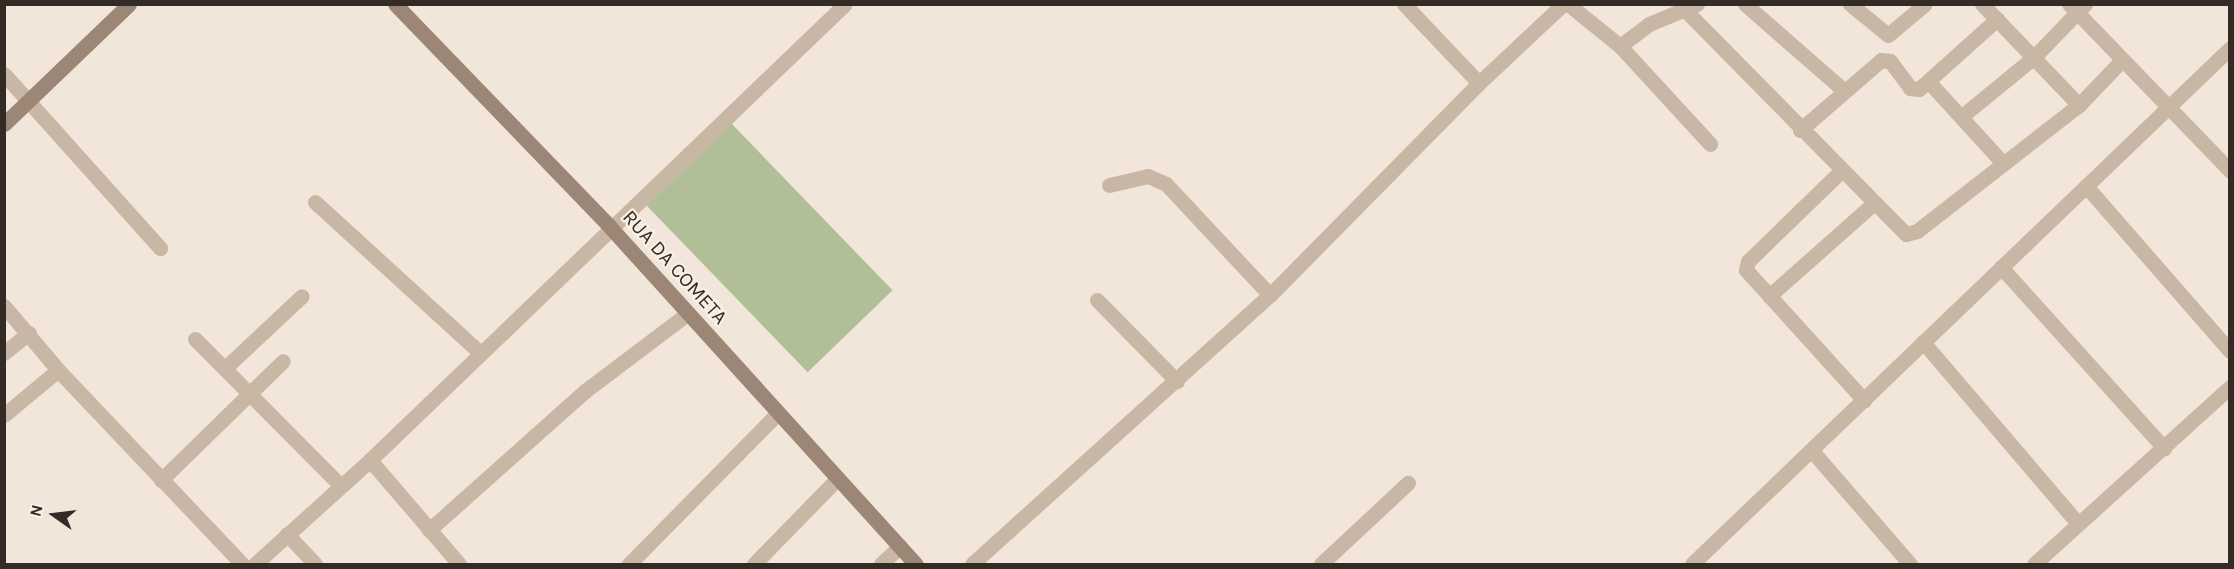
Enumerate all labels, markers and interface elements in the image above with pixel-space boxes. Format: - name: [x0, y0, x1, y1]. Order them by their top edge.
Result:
- street label: RUA DA COMETA: [618, 205, 732, 329]
- north arrow: [24, 485, 84, 545]
- text: N: [25, 503, 47, 518]

